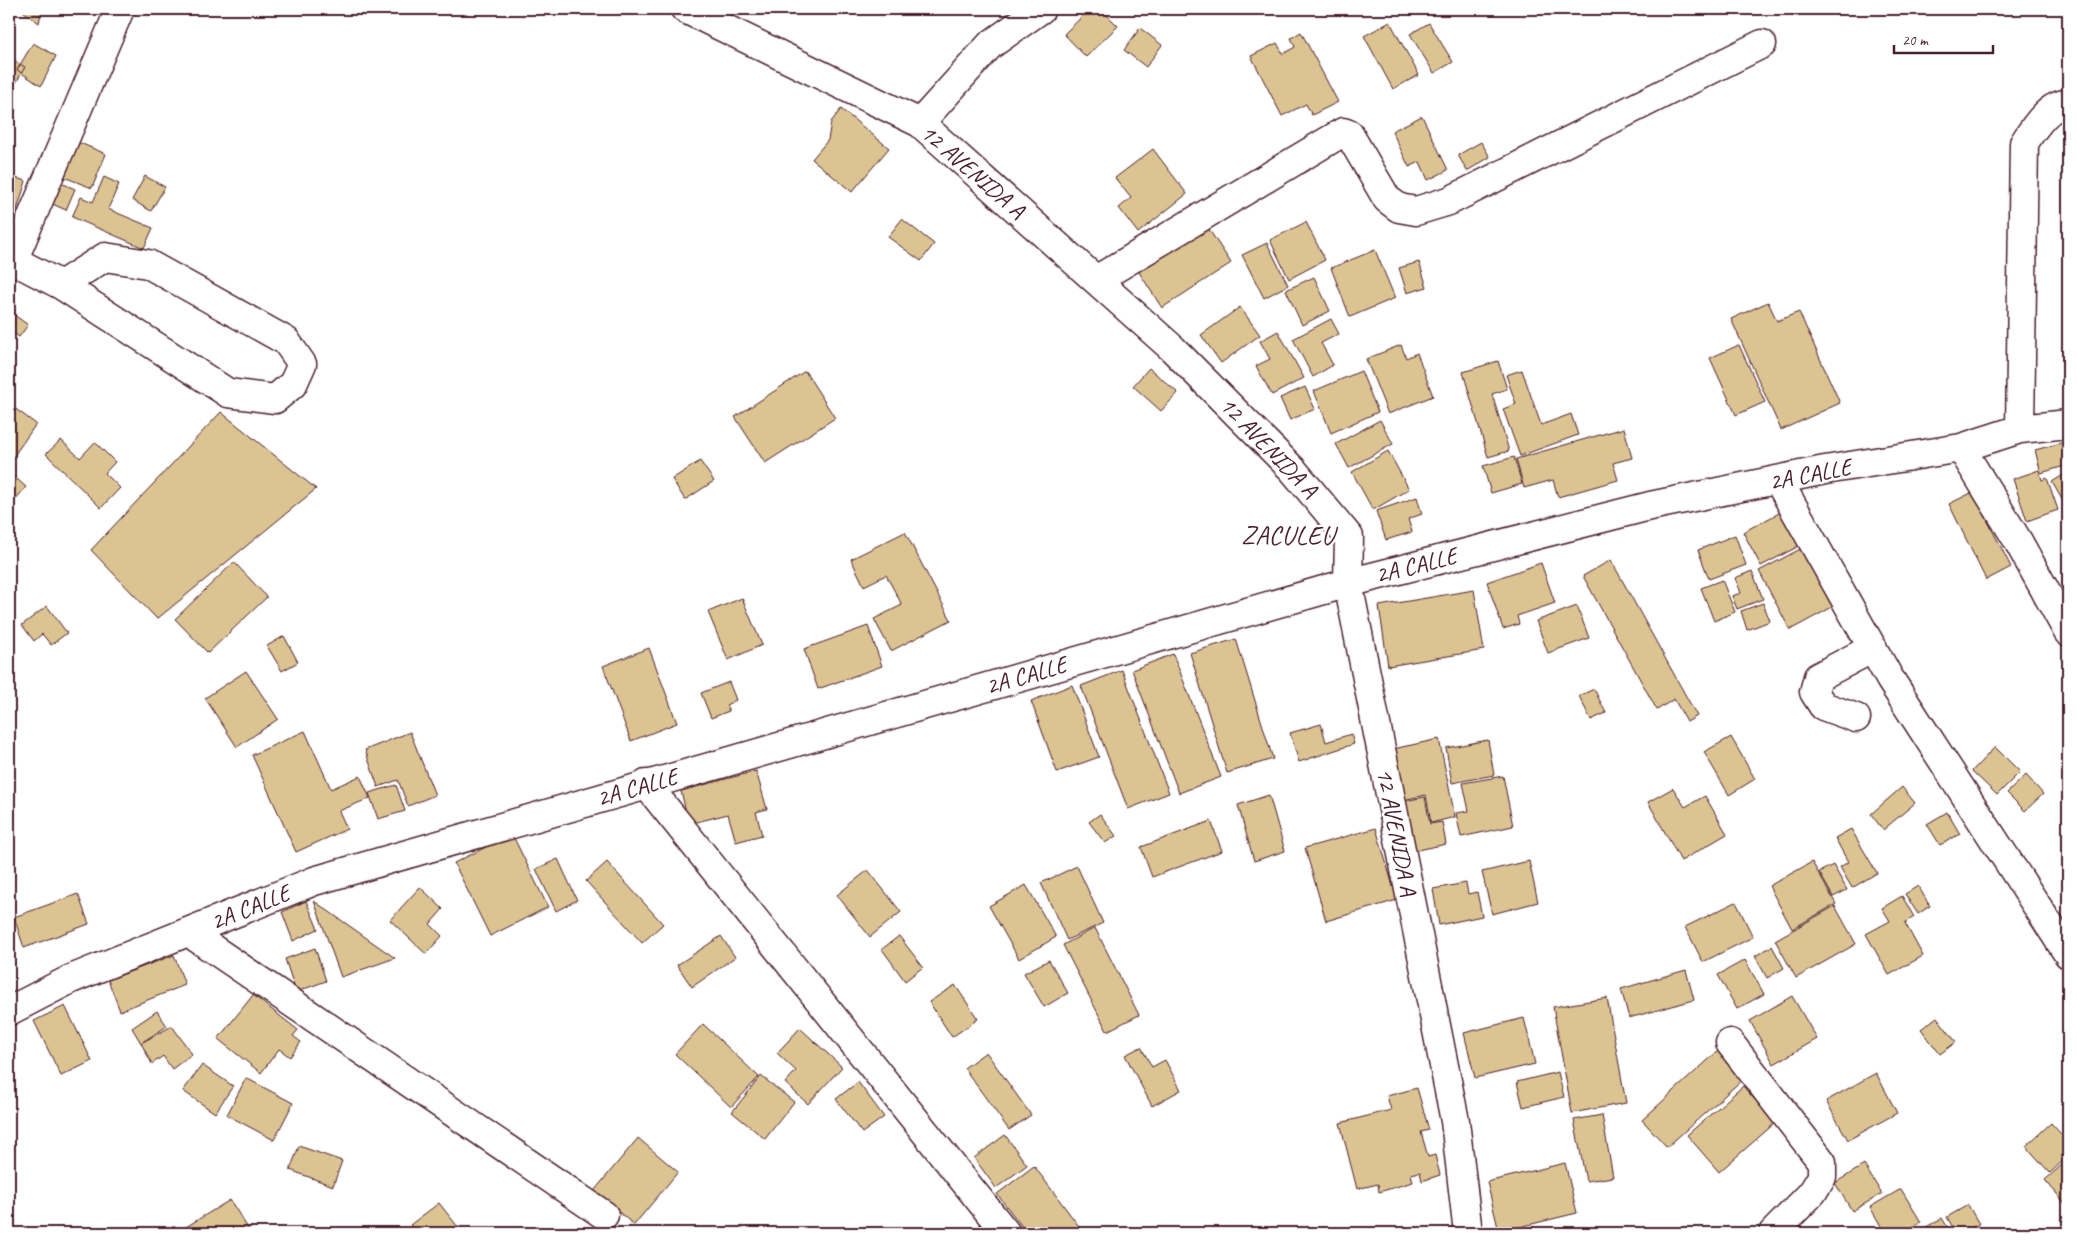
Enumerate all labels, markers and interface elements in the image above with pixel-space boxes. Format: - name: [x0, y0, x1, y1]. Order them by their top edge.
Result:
- scale bar: [1894, 22, 1993, 54]
- text: 20 m: [1902, 31, 1929, 50]
- street label: 12 AVENIDA A: [914, 117, 1032, 225]
- street label: 12 AVENIDA A: [1213, 390, 1325, 505]
- street label: 2A CALLE: [1766, 451, 1857, 497]
- district label: ZACULEU: [1241, 519, 1338, 552]
- street label: 2A CALLE: [1372, 540, 1463, 590]
- street label: 2A CALLE: [982, 648, 1073, 701]
- street label: 2A CALLE: [593, 760, 684, 813]
- street label: 12 AVENIDA A: [1370, 766, 1424, 899]
- street label: 2A CALLE: [206, 876, 297, 936]

